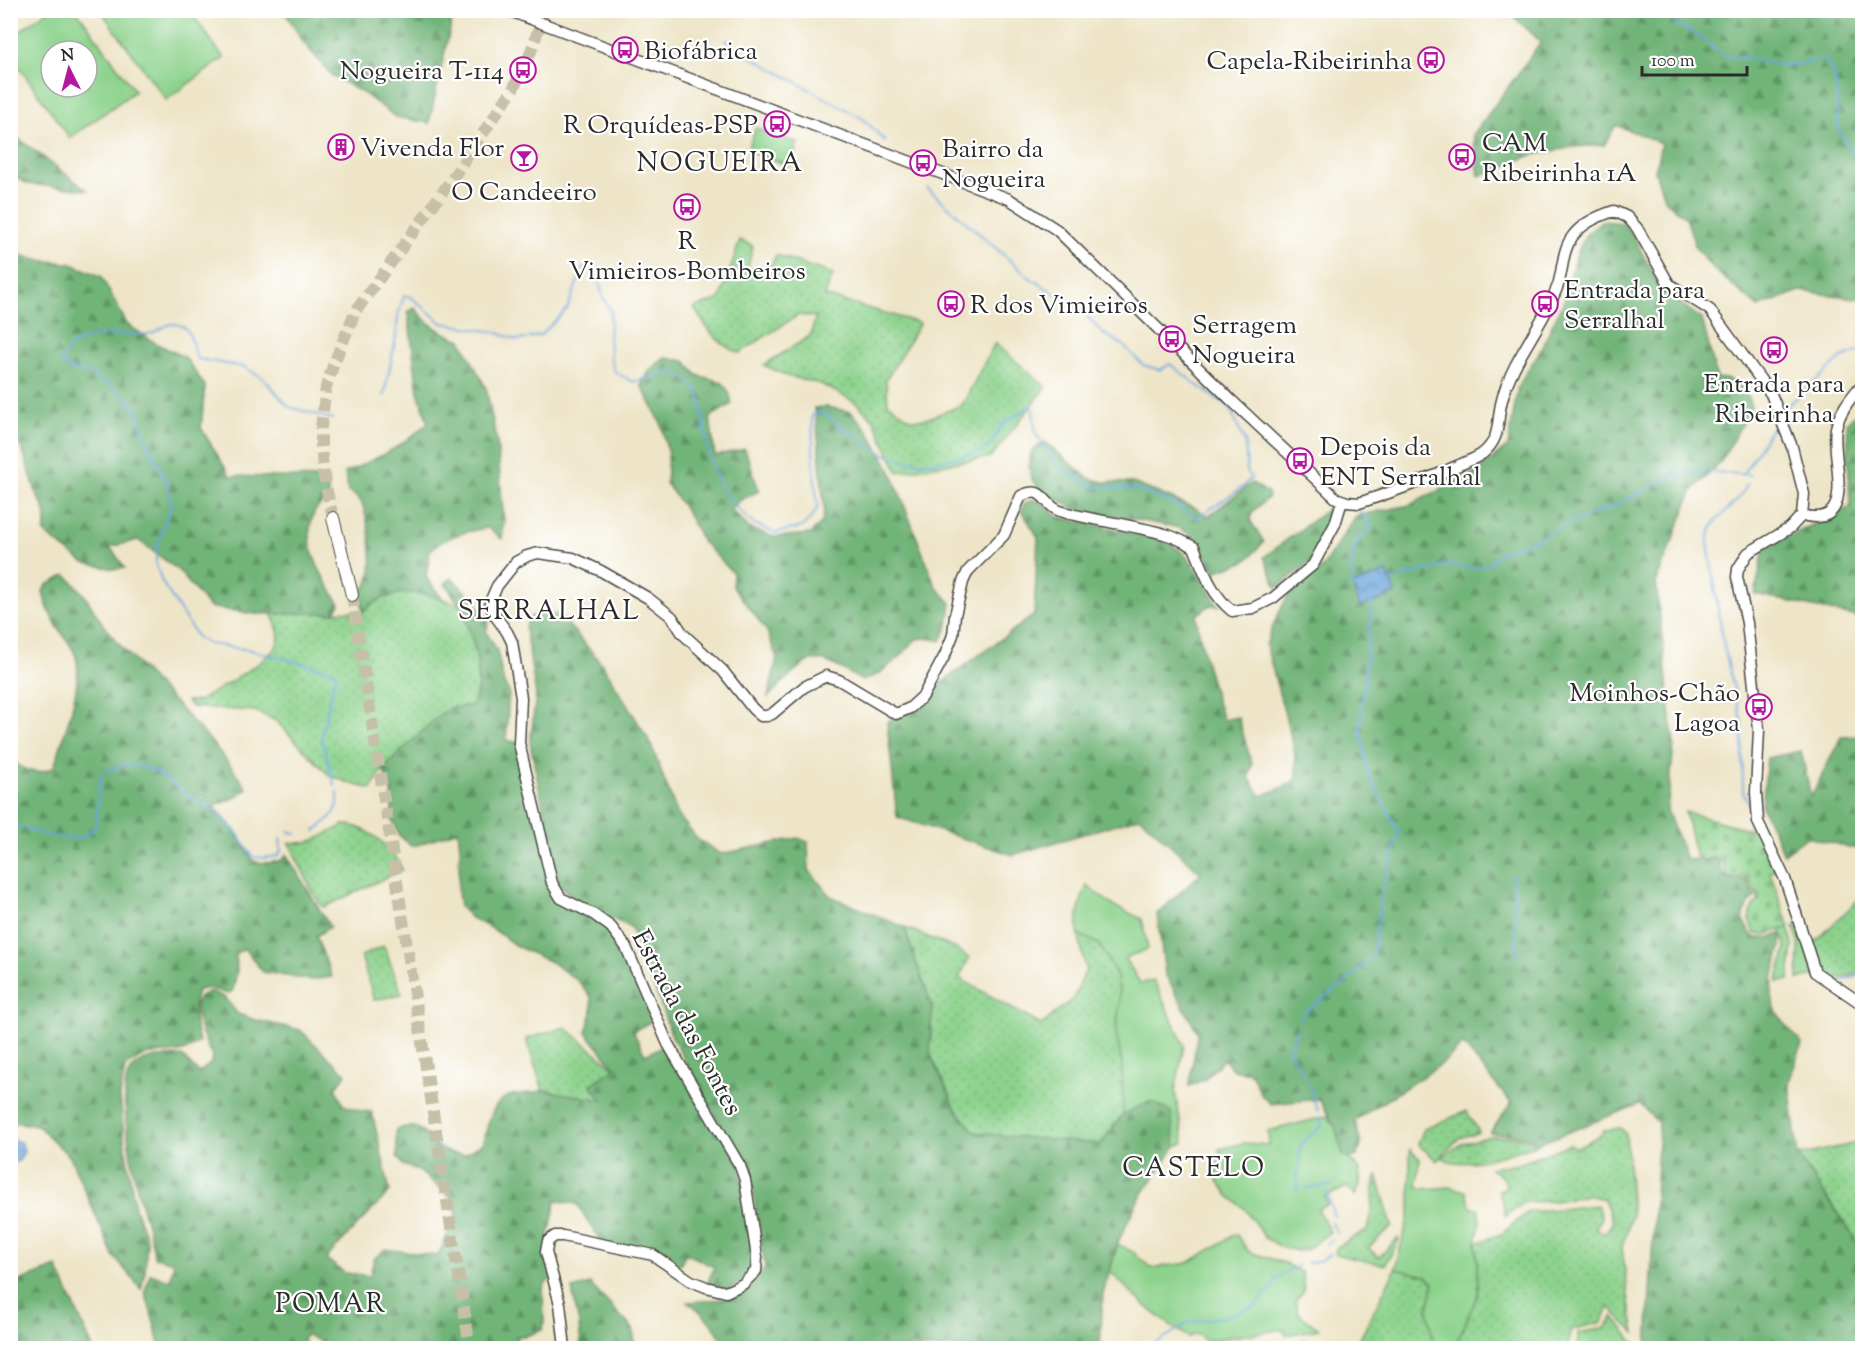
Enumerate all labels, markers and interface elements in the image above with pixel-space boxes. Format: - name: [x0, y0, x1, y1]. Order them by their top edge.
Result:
- place label: Biofábrica: [644, 34, 758, 71]
- bus stop icon: Biofábrica: [610, 35, 640, 65]
- north arrow: [39, 39, 99, 99]
- scale bar: [1642, 39, 1747, 77]
- text: N: [60, 44, 75, 69]
- place label: Capela-Ribeirinha: [1206, 44, 1412, 81]
- bus stop icon: Capela-Ribeirinha: [1416, 45, 1446, 75]
- text: 100 m: [1651, 49, 1695, 75]
- place label: Nogueira T-114: [340, 54, 504, 91]
- bus stop icon: Nogueira T-114: [508, 55, 538, 85]
- place label: R Orquídeas-PSP: [563, 108, 758, 145]
- bus stop icon: R Orquídeas-PSP: [762, 109, 792, 139]
- place label: CAM Ribeirinha 1A: [1482, 126, 1637, 193]
- place label: Vivenda Flor: [360, 131, 505, 168]
- building icon: Vivenda Flor: [326, 132, 356, 162]
- place label: Bairro da Nogueira: [942, 132, 1045, 199]
- bus stop icon: CAM Ribeirinha 1A: [1447, 142, 1477, 172]
- bar icon: O Candeeiro: [509, 143, 539, 173]
- district label: NOGUEIRA: [636, 145, 804, 184]
- bus stop icon: Bairro da Nogueira: [908, 148, 938, 178]
- place label: O Candeeiro: [451, 175, 597, 212]
- bus stop icon: R Vimieiros-Bombeiros: [672, 192, 702, 222]
- place label: R Vimieiros-Bombeiros: [568, 224, 806, 291]
- place label: Entrada para Serralhal: [1564, 273, 1705, 340]
- place label: R dos Vimieiros: [970, 288, 1148, 325]
- bus stop icon: R dos Vimieiros: [936, 289, 966, 319]
- bus stop icon: Entrada para Serralhal: [1530, 289, 1560, 319]
- place label: Serragem Nogueira: [1192, 308, 1297, 375]
- bus stop icon: Serragem Nogueira: [1157, 324, 1187, 354]
- bus stop icon: Entrada para Ribeirinha: [1759, 335, 1789, 365]
- place label: Entrada para Ribeirinha: [1703, 367, 1845, 434]
- place label: Depois da ENT Serralhal: [1320, 430, 1481, 497]
- bus stop icon: Depois da ENT Serralhal: [1285, 446, 1315, 476]
- district label: SERRALHAL: [458, 593, 640, 632]
- place label: Moinhos-Chão Lagoa: [1569, 676, 1740, 743]
- bus stop icon: Moinhos-Chão Lagoa: [1744, 692, 1774, 722]
- street label: Estrada das Fontes: [621, 924, 750, 1123]
- district label: CASTELO: [1122, 1150, 1266, 1189]
- district label: POMAR: [275, 1286, 387, 1325]

